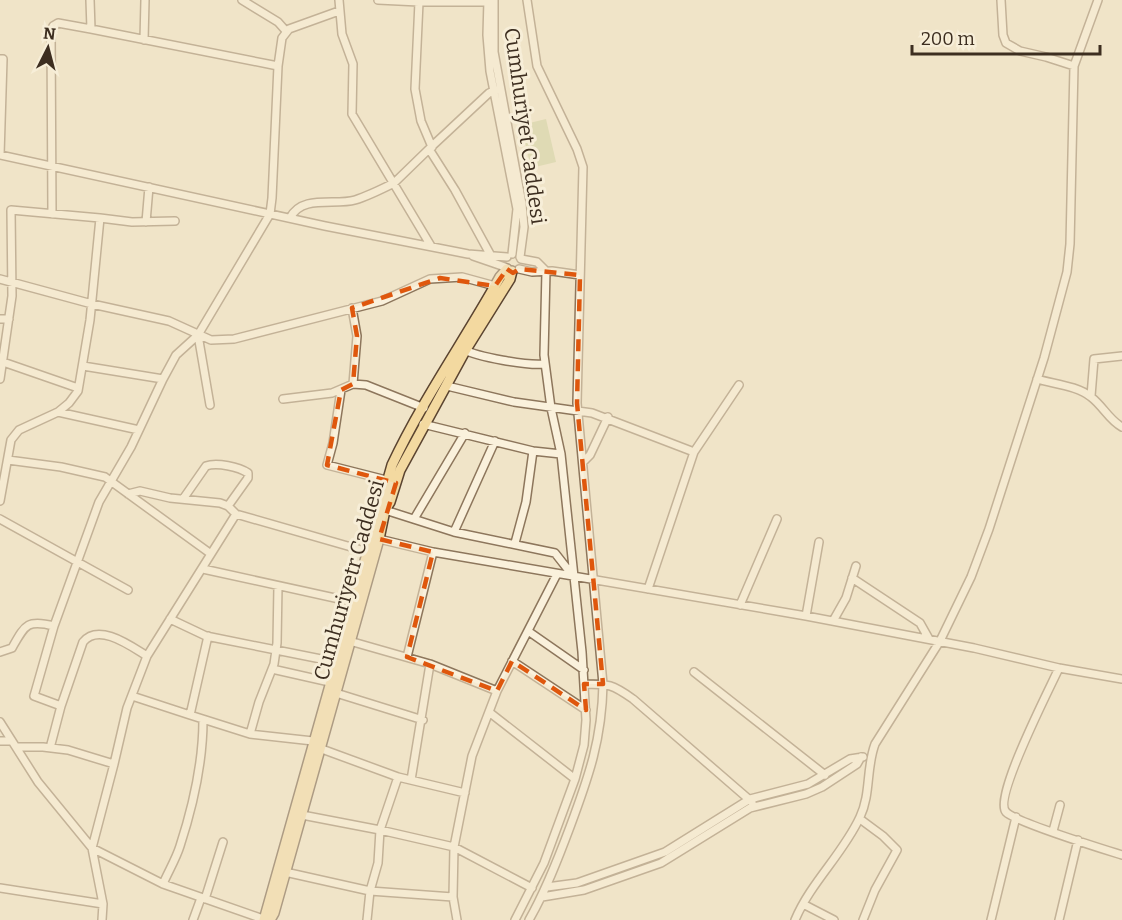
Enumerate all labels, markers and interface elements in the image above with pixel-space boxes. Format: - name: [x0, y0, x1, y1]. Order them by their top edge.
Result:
- north arrow: [18, 18, 78, 78]
- scale bar: [912, 18, 1100, 56]
- text: N: [42, 23, 57, 44]
- street label: Cumhuriyet Caddesi: [498, 26, 552, 226]
- text: 200 m: [921, 28, 975, 50]
- street label: Cumhuriyetr Caddesi: [308, 477, 390, 683]

